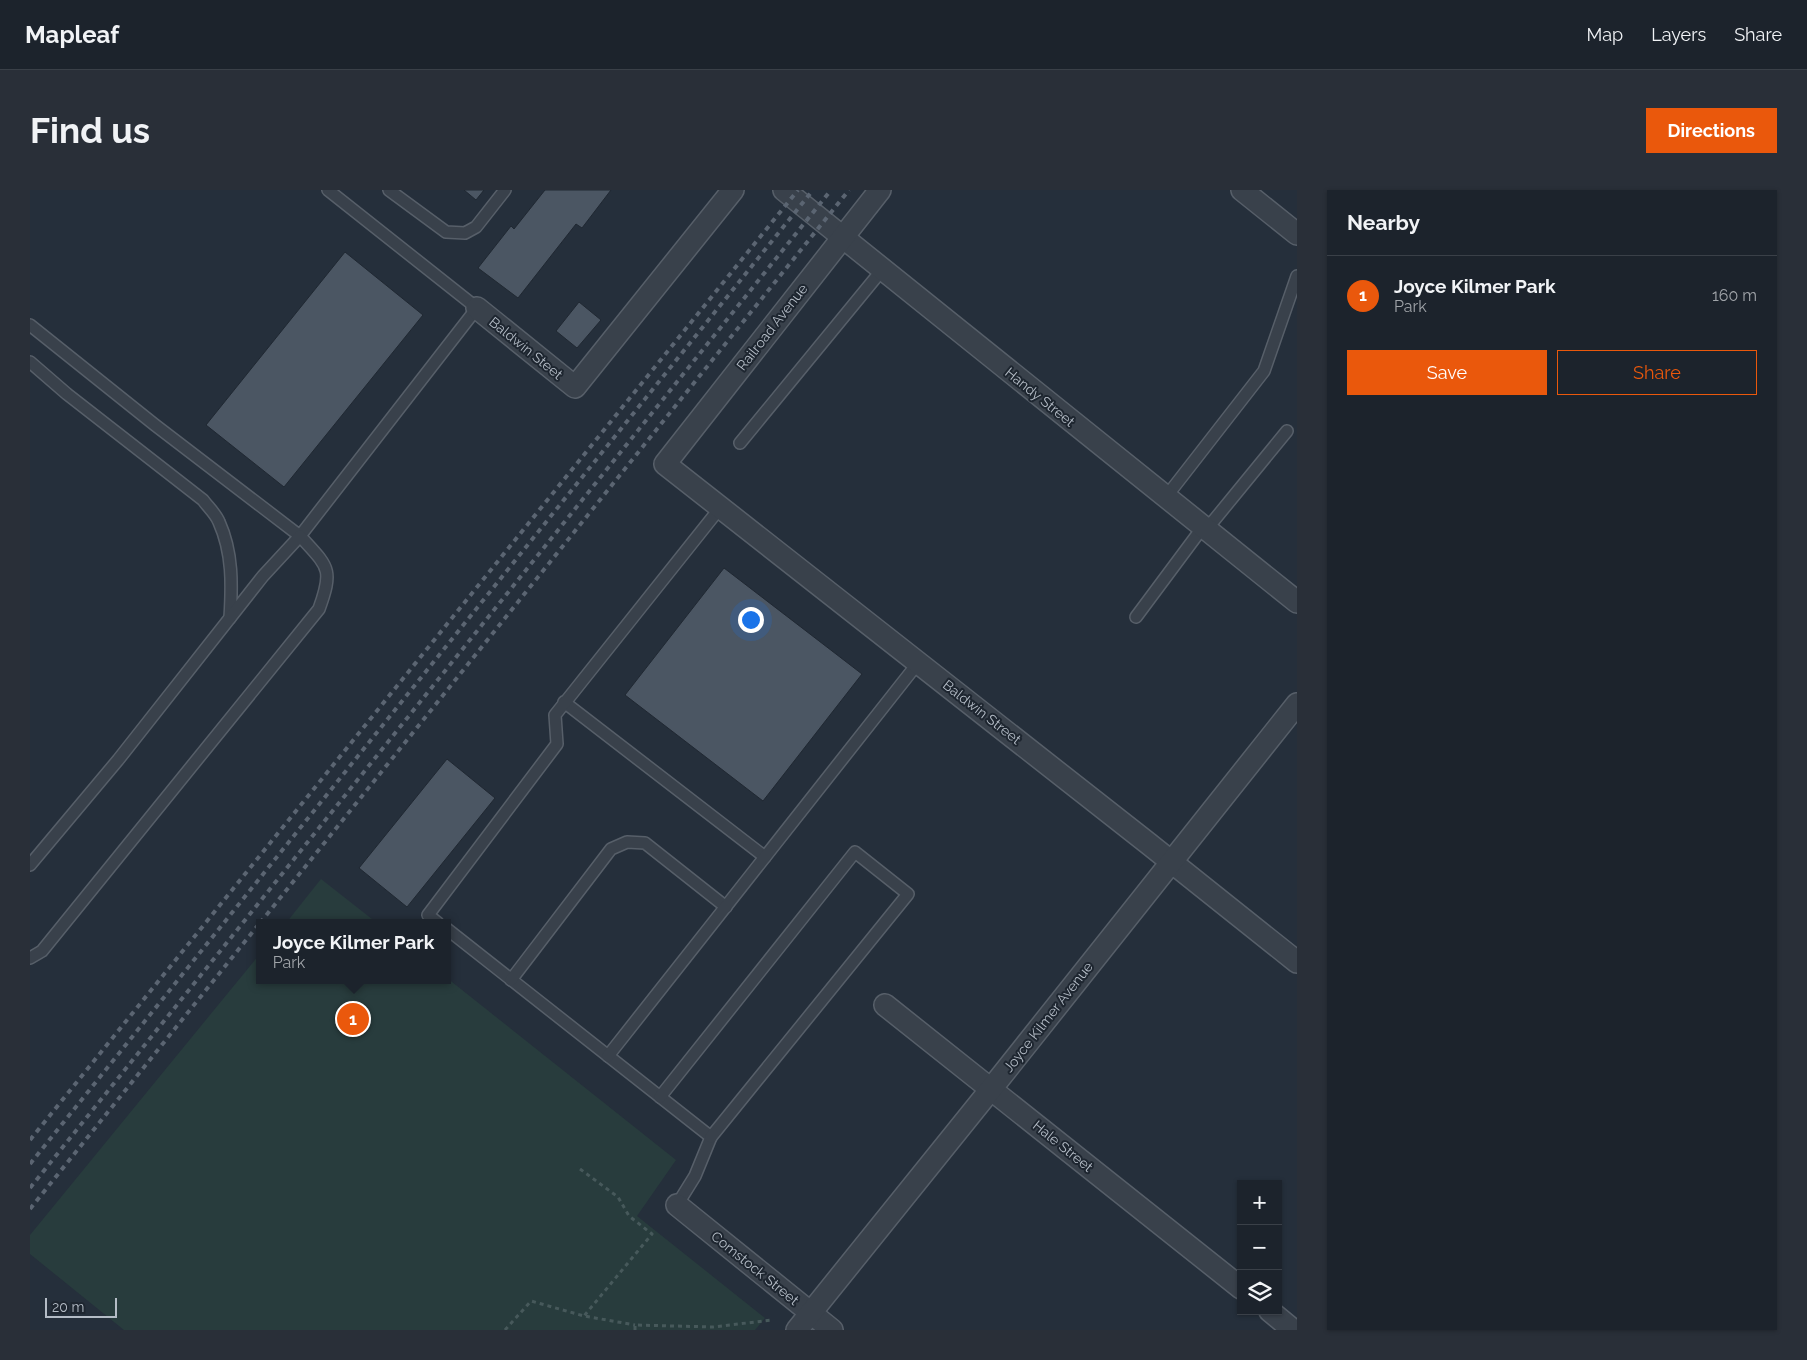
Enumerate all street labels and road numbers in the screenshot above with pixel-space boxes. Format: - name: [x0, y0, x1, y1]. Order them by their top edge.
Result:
- street label: Railroad Avenue: [733, 281, 811, 373]
- street label: Baldwin Steet: [486, 314, 566, 383]
- street label: Handy Street: [1002, 364, 1078, 430]
- street label: Baldwin Street: [940, 677, 1024, 748]
- street label: Joyce Kilmer Avenue: [1000, 959, 1096, 1075]
- street label: Hale Street: [1030, 1117, 1096, 1175]
- street label: Comstock Street: [708, 1228, 802, 1308]

